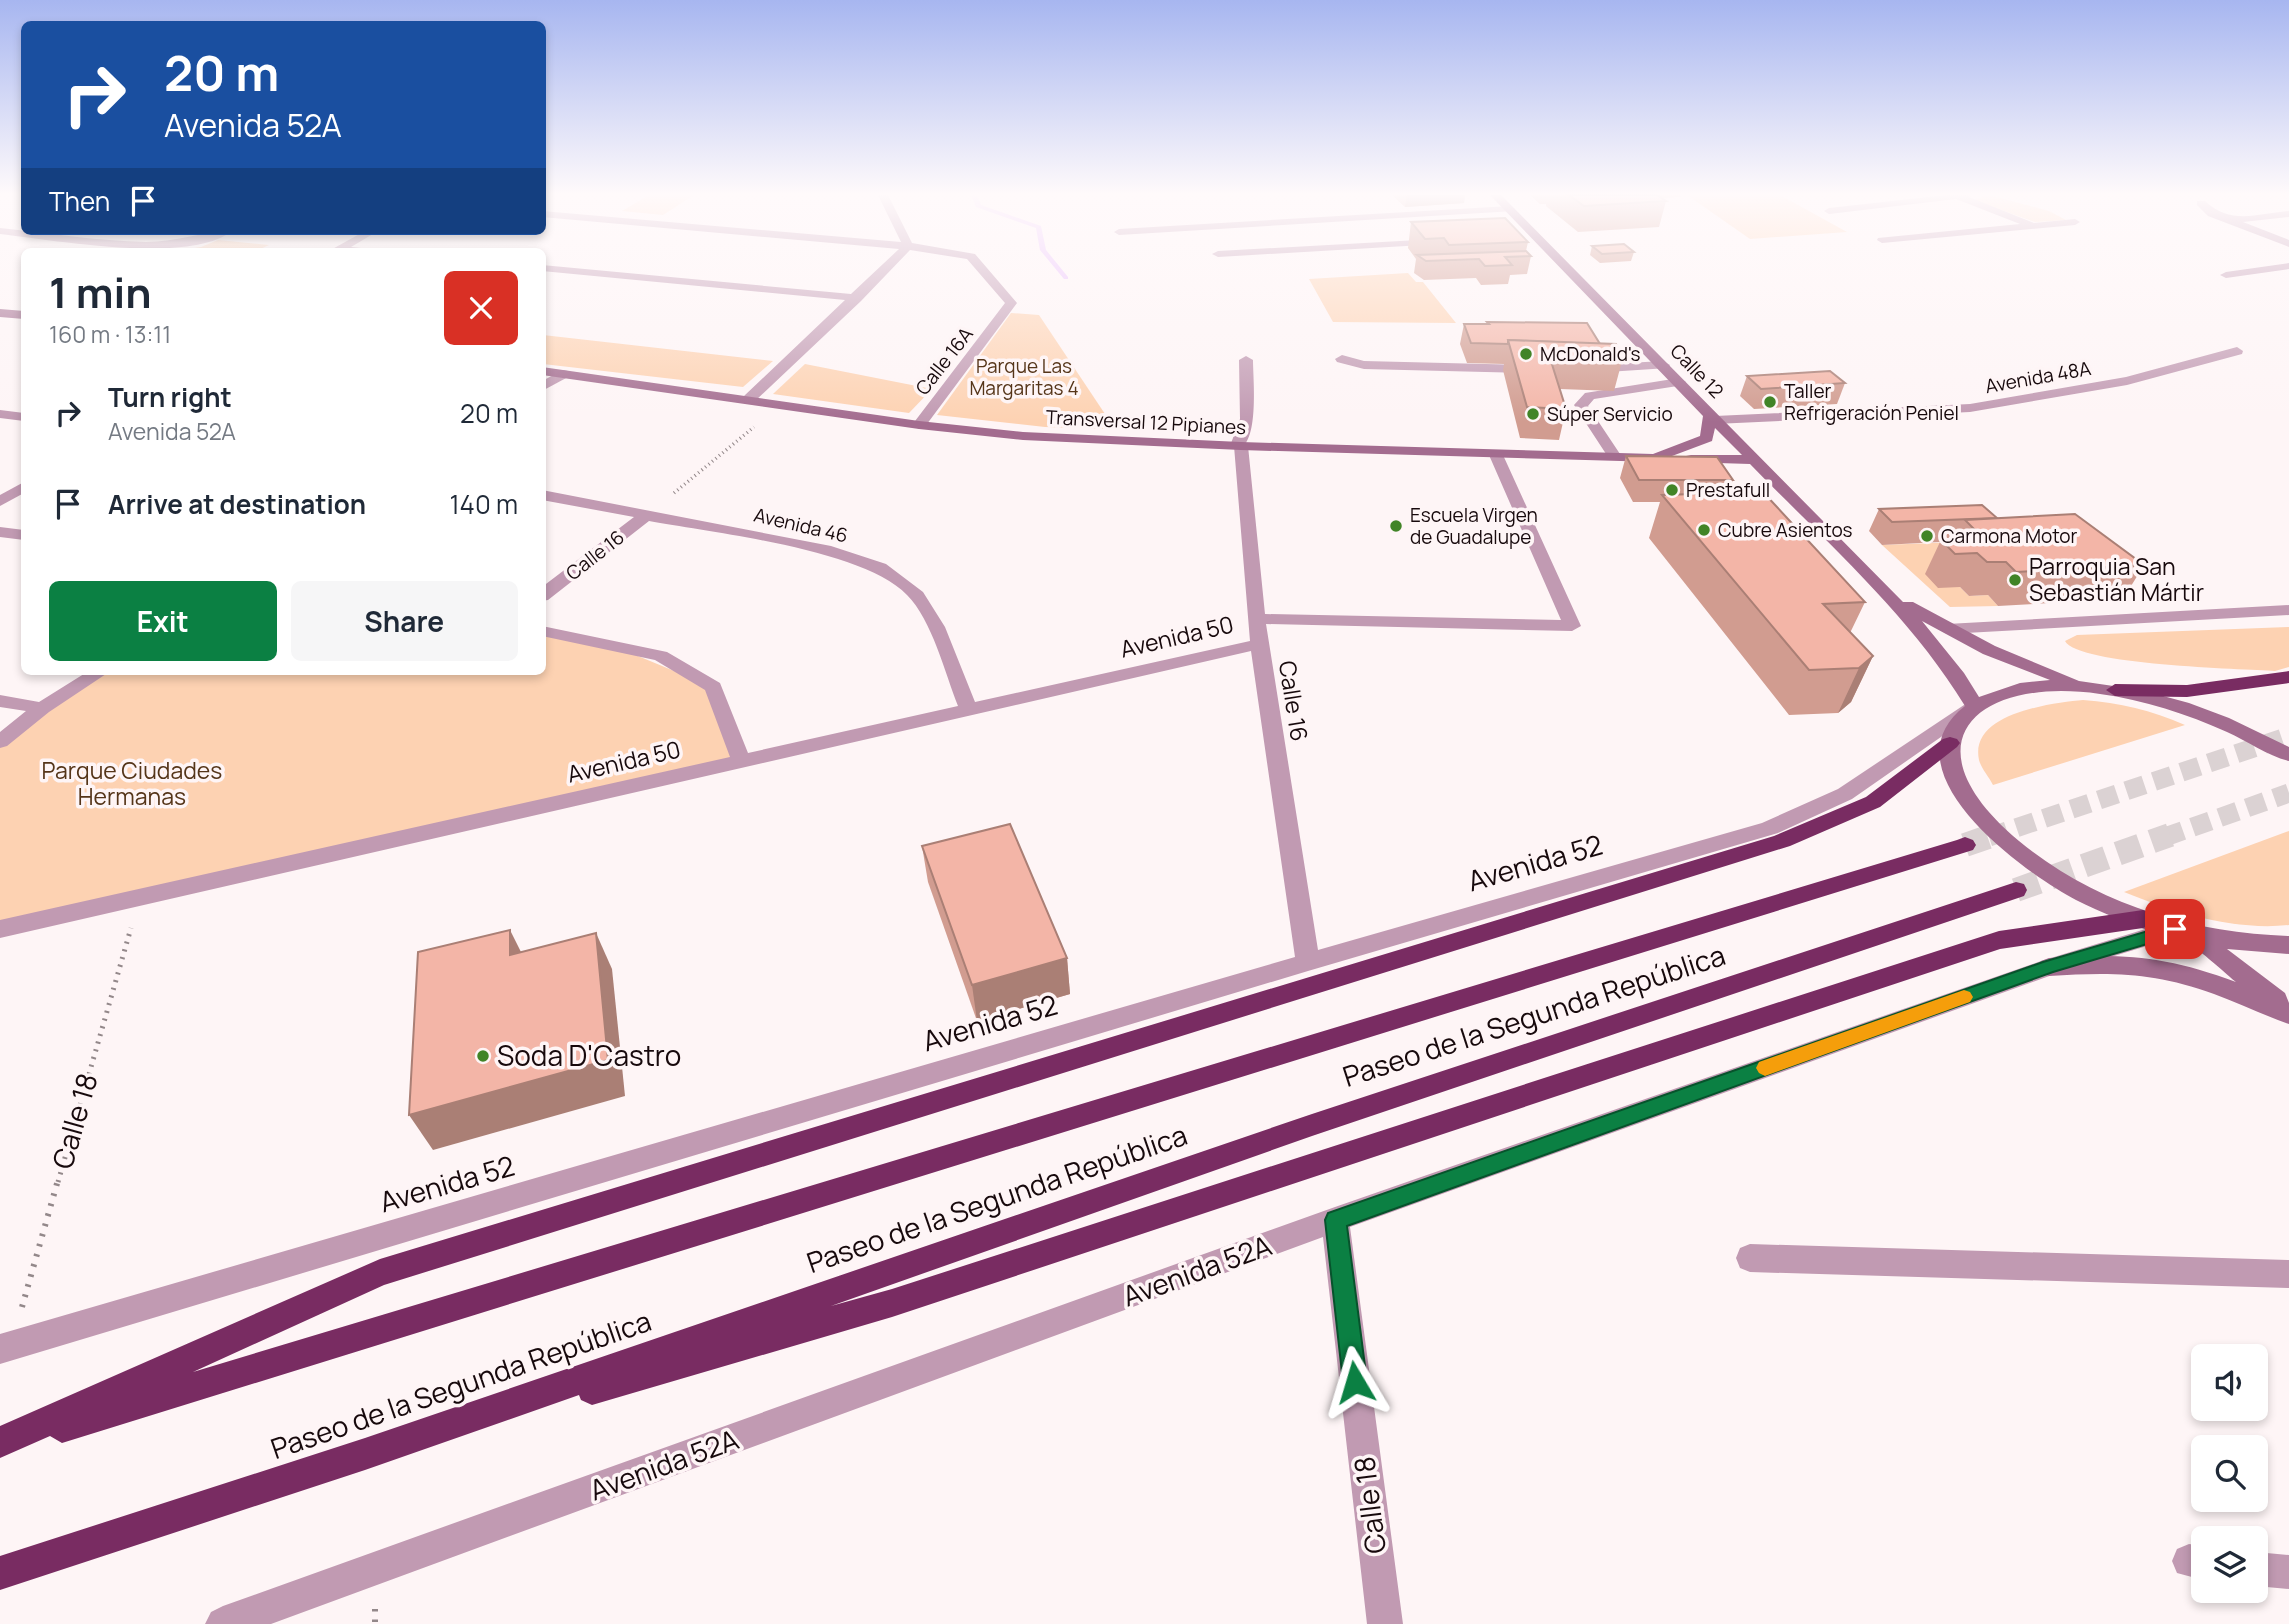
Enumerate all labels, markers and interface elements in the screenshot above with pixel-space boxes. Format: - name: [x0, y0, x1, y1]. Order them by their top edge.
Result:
- text: 20 m: [164, 39, 279, 106]
- icon: right: [49, 49, 140, 140]
- text: Avenida 52A: [164, 103, 342, 147]
- icon: arrive: [124, 182, 162, 220]
- text: Then: [49, 183, 110, 219]
- text: 1 min: [49, 263, 152, 321]
- button: close: [444, 271, 518, 345]
- text: 160 m · 13:11: [49, 318, 171, 350]
- street label: Calle 16A: [909, 322, 979, 400]
- street label: Calle 12: [1665, 338, 1729, 404]
- place label: McDonald's: [1540, 341, 1641, 367]
- marker: McDonald's: [1518, 346, 1534, 362]
- park label: Parque Las Margaritas 4: [969, 353, 1079, 401]
- street label: Avenida 48A: [1983, 355, 2093, 399]
- place label: Taller Refrigeración Peniel: [1784, 378, 1959, 426]
- text: Turn right: [108, 379, 232, 415]
- icon: right: [49, 394, 87, 432]
- marker: Taller Refrigeración Peniel: [1762, 394, 1778, 410]
- text: 20 m: [460, 395, 518, 431]
- place label: Súper Servicio: [1547, 401, 1673, 427]
- street label: Transversal 12 Pipianes: [1045, 404, 1247, 440]
- marker: Súper Servicio: [1525, 406, 1541, 422]
- text: Avenida 52A: [108, 415, 236, 447]
- place label: Prestafull: [1686, 477, 1770, 503]
- marker: Prestafull: [1664, 482, 1680, 498]
- icon: arrive: [49, 485, 87, 523]
- text: Arrive at destination: [108, 486, 366, 522]
- text: 140 m: [449, 486, 518, 522]
- street label: Avenida 46: [751, 502, 851, 548]
- place label: Escuela Virgen de Guadalupe: [1410, 502, 1538, 550]
- place label: Cubre Asientos: [1718, 517, 1853, 543]
- marker: Escuela Virgen de Guadalupe: [1388, 518, 1404, 534]
- marker: Cubre Asientos: [1696, 522, 1712, 538]
- place label: Carmona Motor: [1941, 523, 2078, 549]
- street label: Calle 16: [561, 524, 629, 586]
- marker: Carmona Motor: [1919, 528, 1935, 544]
- place label: Parroquia San Sebastián Mártir: [2029, 550, 2204, 608]
- marker: Parroquia San Sebastián Mártir: [2007, 572, 2023, 588]
- button: Exit: [49, 581, 277, 661]
- button: Share: [291, 581, 518, 661]
- street label: Avenida 50: [1117, 607, 1237, 665]
- street label: Calle 16: [1272, 658, 1316, 743]
- street label: Avenida 50: [564, 732, 684, 790]
- park label: Parque Ciudades Hermanas: [42, 754, 222, 812]
- street label: Avenida 52: [1463, 825, 1607, 899]
- pin: [2145, 899, 2205, 959]
- icon: arrive: [2156, 910, 2194, 948]
- street label: Paseo de la Segunda República: [1338, 935, 1730, 1095]
- street label: Avenida 52: [918, 985, 1062, 1059]
- place label: Soda D'Castro: [497, 1036, 681, 1074]
- marker: Soda D'Castro: [475, 1048, 491, 1064]
- street label: Calle 18: [42, 1068, 106, 1173]
- street label: Paseo de la Segunda República: [801, 1115, 1192, 1281]
- street label: Avenida 52: [375, 1146, 519, 1220]
- street label: Avenida 52A: [1117, 1225, 1277, 1315]
- street label: Paseo de la Segunda República: [265, 1301, 656, 1467]
- map controls: [2191, 1344, 2268, 1603]
- button: sound: [2191, 1344, 2268, 1421]
- position arrow: [1318, 1345, 1392, 1419]
- street label: Avenida 52A: [584, 1419, 744, 1509]
- button: search: [2191, 1435, 2268, 1512]
- street label: Calle 18: [1344, 1454, 1394, 1556]
- button: layers: [2191, 1526, 2268, 1603]

